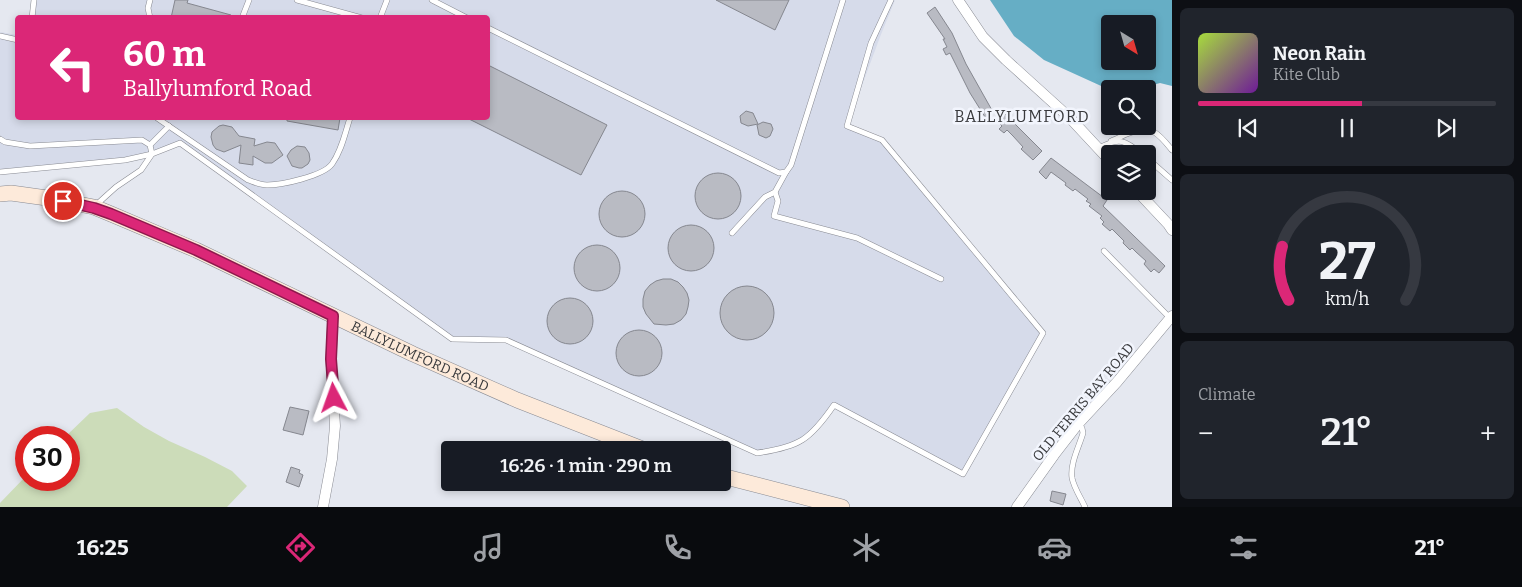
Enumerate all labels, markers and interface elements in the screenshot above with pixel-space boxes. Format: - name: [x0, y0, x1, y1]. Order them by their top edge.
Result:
- north arrow: [1101, 15, 1156, 70]
- map controls: [1101, 15, 1156, 200]
- text: 60 m: [123, 33, 206, 75]
- icon: left: [40, 35, 105, 100]
- text: Neon Rain: [1273, 42, 1366, 65]
- text: Kite Club: [1273, 65, 1340, 84]
- text: Ballylumford Road: [123, 75, 312, 102]
- button: search: [1101, 80, 1156, 135]
- district label: BALLYLUMFORD: [954, 107, 1090, 126]
- icon: previous: [1234, 114, 1262, 142]
- icon: pause: [1333, 114, 1361, 142]
- icon: next: [1432, 114, 1460, 142]
- button: layers: [1101, 145, 1156, 200]
- pin: [42, 180, 84, 222]
- icon: arrive: [49, 187, 77, 215]
- text: 27: [1319, 230, 1376, 293]
- text: km/h: [1325, 288, 1369, 310]
- street label: BALLYLUMFORD ROAD: [348, 318, 491, 395]
- street label: OLD FERRIS BAY ROAD: [1029, 340, 1138, 465]
- position arrow: [307, 371, 359, 423]
- text: Climate: [1198, 385, 1256, 404]
- text: 21°: [1321, 409, 1373, 455]
- text: −: [1198, 417, 1213, 450]
- text: +: [1480, 417, 1496, 450]
- speed limit sign: 30: [15, 426, 80, 491]
- text: 16:26 · 1 min · 290 m: [500, 454, 672, 477]
- icon: directions: [283, 530, 318, 565]
- icon: music: [471, 530, 506, 565]
- icon: phone: [660, 530, 695, 565]
- icon: climate: [849, 530, 884, 565]
- icon: car: [1037, 530, 1072, 565]
- icon: filters: [1226, 530, 1261, 565]
- text: 16:25: [77, 534, 129, 561]
- text: 21°: [1414, 534, 1445, 561]

